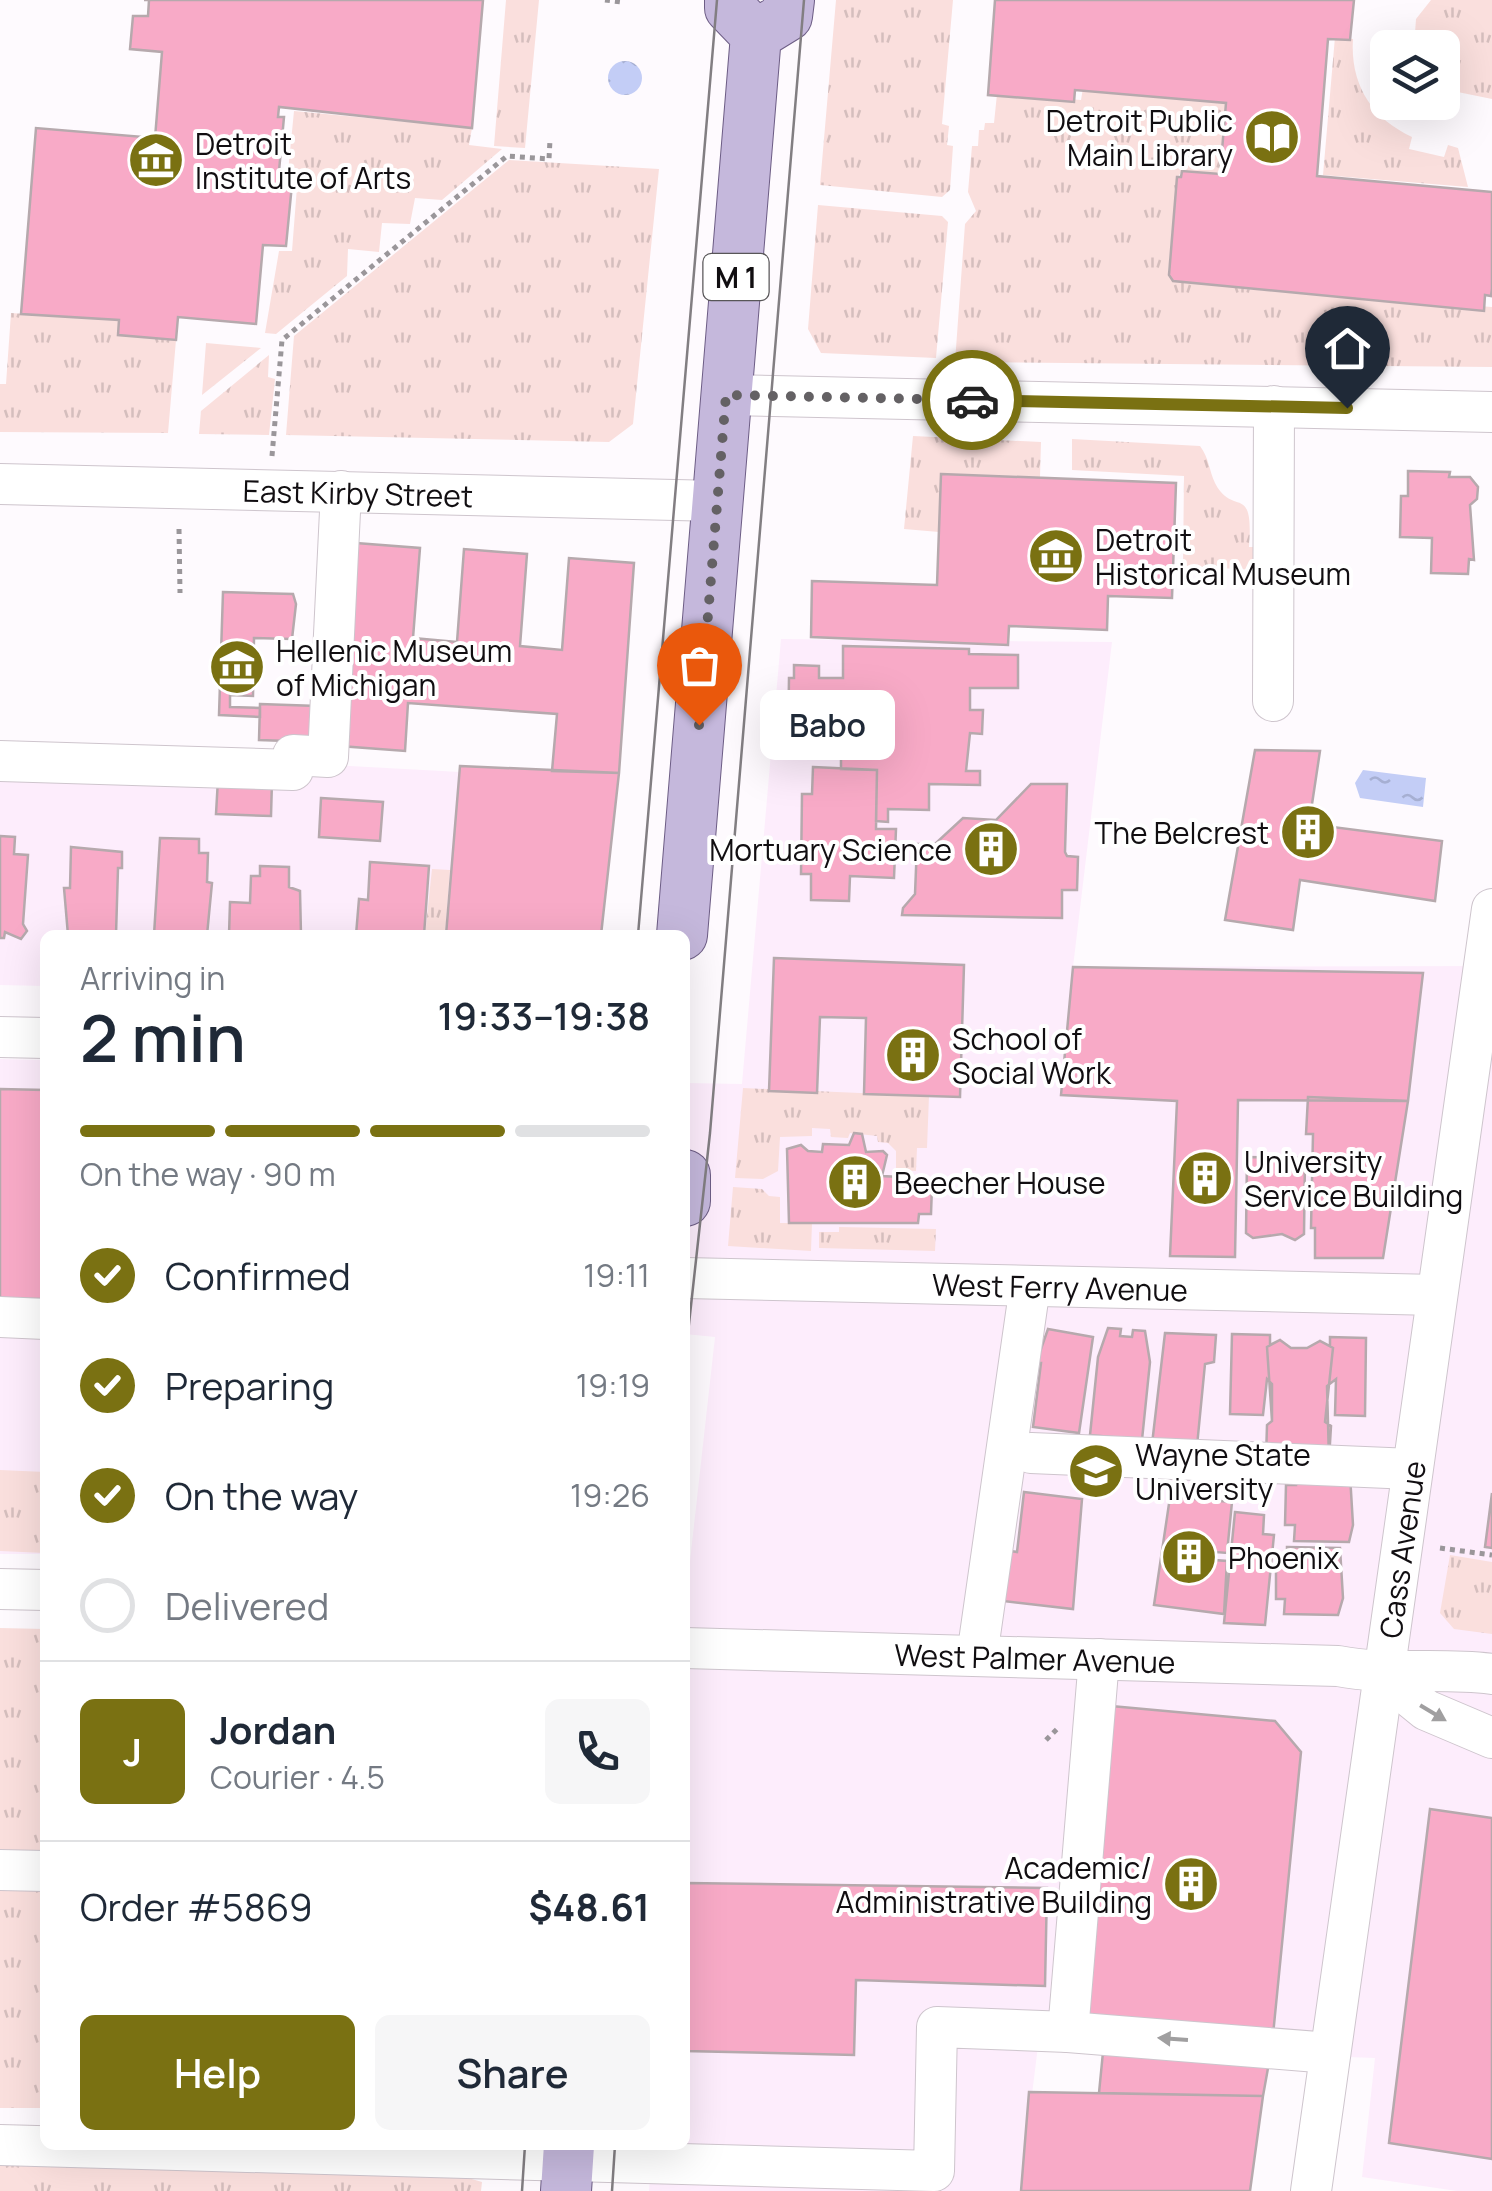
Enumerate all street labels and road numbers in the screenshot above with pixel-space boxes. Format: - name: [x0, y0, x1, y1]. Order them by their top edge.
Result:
- road number: M 1: [704, 254, 768, 300]
- street label: East Kirby Street: [242, 469, 473, 516]
- street label: West Ferry Avenue: [932, 1263, 1188, 1310]
- street label: Cass Avenue: [1369, 1458, 1434, 1641]
- street label: West Palmer Avenue: [894, 1633, 1176, 1682]

